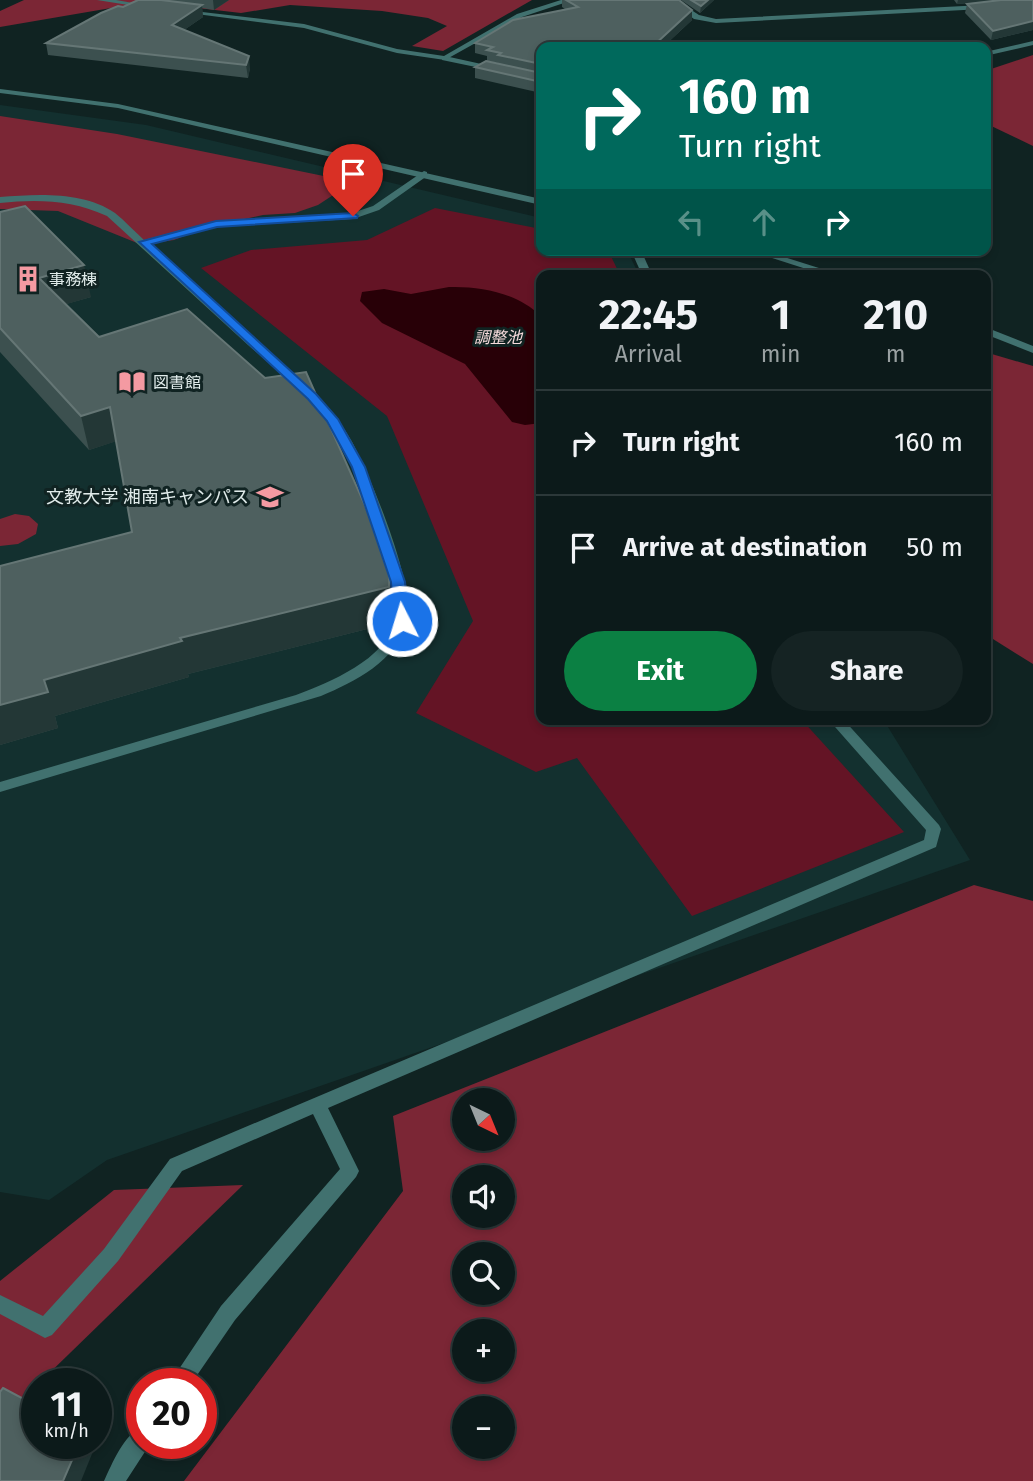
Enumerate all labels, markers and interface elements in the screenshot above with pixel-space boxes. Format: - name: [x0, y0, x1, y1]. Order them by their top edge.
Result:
- text: 160 m: [679, 67, 811, 126]
- icon: right: [564, 70, 655, 161]
- text: Turn right: [679, 127, 821, 165]
- pin: [323, 144, 383, 216]
- icon: arrive: [334, 155, 372, 193]
- icon: left: [672, 203, 710, 241]
- icon: ahead: [745, 203, 783, 241]
- icon: right: [818, 203, 856, 241]
- building icon: 事務棟: [13, 264, 43, 294]
- place label: 事務棟: [49, 270, 97, 289]
- text: 22:45: [599, 290, 698, 340]
- text: 1: [771, 290, 790, 340]
- text: 210: [863, 290, 928, 340]
- water label: 調整池: [474, 328, 524, 347]
- text: Arrival: [615, 340, 682, 368]
- text: min: [761, 340, 800, 368]
- text: m: [886, 340, 906, 368]
- library icon: 図書館: [117, 367, 147, 397]
- place label: 図書館: [153, 373, 201, 392]
- icon: right: [564, 424, 602, 462]
- text: Turn right: [623, 427, 740, 458]
- text: 160 m: [894, 427, 963, 458]
- school or university icon: 文教大学 湘南キャンパス: [255, 482, 285, 512]
- place label: 文教大学 湘南キャンパス: [46, 486, 249, 508]
- icon: arrive: [564, 529, 602, 567]
- text: Arrive at destination: [623, 532, 867, 563]
- text: 50 m: [906, 532, 963, 563]
- position arrow: [365, 584, 439, 658]
- button: Exit: [564, 631, 757, 711]
- button: Share: [771, 631, 963, 711]
- north arrow: [452, 1088, 514, 1152]
- map controls: [452, 1088, 515, 1459]
- button: sound: [452, 1165, 515, 1228]
- button: search: [452, 1242, 515, 1305]
- button: +: [452, 1319, 515, 1382]
- speed limit sign: 20: [126, 1368, 217, 1459]
- text: 11: [51, 1383, 82, 1425]
- button: −: [452, 1396, 515, 1459]
- text: km/h: [44, 1420, 89, 1442]

